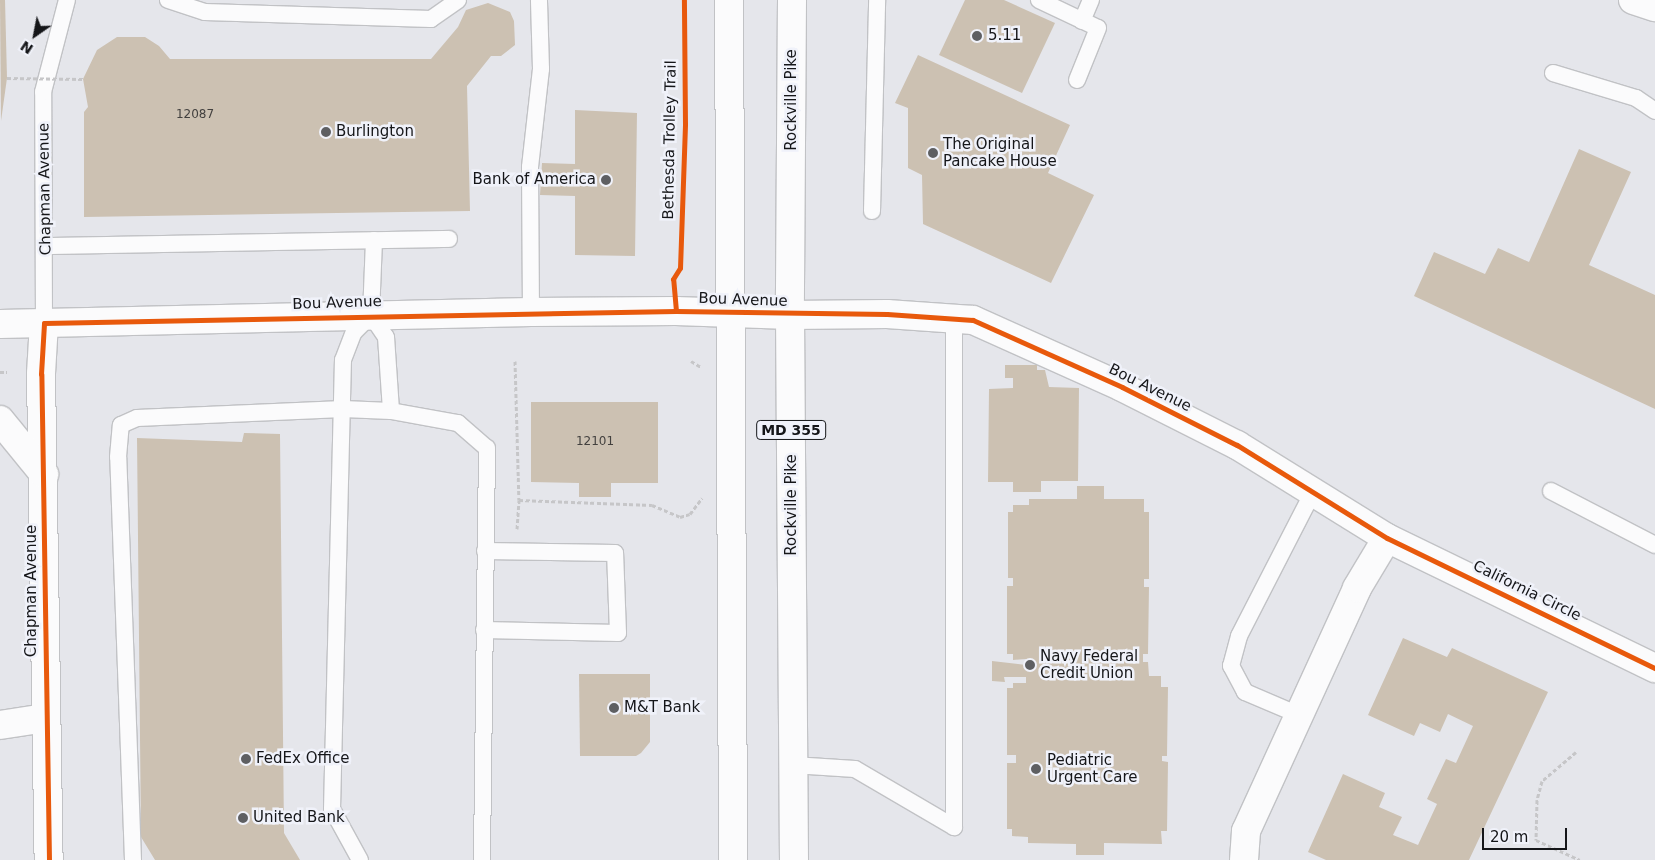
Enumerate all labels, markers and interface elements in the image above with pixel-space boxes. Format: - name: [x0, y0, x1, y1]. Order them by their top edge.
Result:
- north arrow: [10, 10, 60, 60]
- place label: 5.11: [988, 27, 1021, 45]
- marker: 5.11: [970, 29, 984, 43]
- text: N: [18, 38, 36, 57]
- street label: Rockville Pike: [783, 49, 801, 151]
- street label: Bethesda Trolley Trail: [660, 60, 680, 220]
- house number: 12087: [176, 108, 214, 122]
- street label: Chapman Avenue: [35, 123, 55, 255]
- place label: Burlington: [336, 123, 414, 141]
- marker: Burlington: [320, 126, 332, 138]
- place label: The Original Pancake House: [943, 135, 1057, 170]
- marker: The Original Pancake House: [927, 147, 939, 159]
- place label: Bank of America: [472, 171, 596, 189]
- marker: Bank of America: [600, 174, 612, 186]
- street label: Bou Avenue: [698, 289, 788, 311]
- street label: Bou Avenue: [292, 292, 382, 314]
- street label: Bou Avenue: [1106, 360, 1194, 416]
- road number: MD 355: [756, 418, 826, 442]
- house number: 12101: [576, 435, 614, 449]
- street label: Rockville Pike: [783, 454, 801, 556]
- street label: Chapman Avenue: [23, 525, 41, 657]
- street label: California Circle: [1470, 557, 1584, 625]
- place label: Navy Federal Credit Union: [1040, 647, 1138, 682]
- marker: Navy Federal Credit Union: [1024, 659, 1036, 671]
- place label: M&T Bank: [624, 699, 700, 717]
- marker: M&T Bank: [608, 702, 620, 714]
- place label: FedEx Office: [256, 750, 349, 768]
- place label: Pediatric Urgent Care: [1047, 751, 1138, 786]
- marker: FedEx Office: [240, 753, 252, 765]
- marker: Pediatric Urgent Care: [1029, 762, 1043, 776]
- place label: United Bank: [253, 809, 345, 827]
- marker: United Bank: [237, 812, 249, 824]
- scale bar: [1485, 818, 1570, 850]
- text: 20 m: [1490, 828, 1528, 846]

